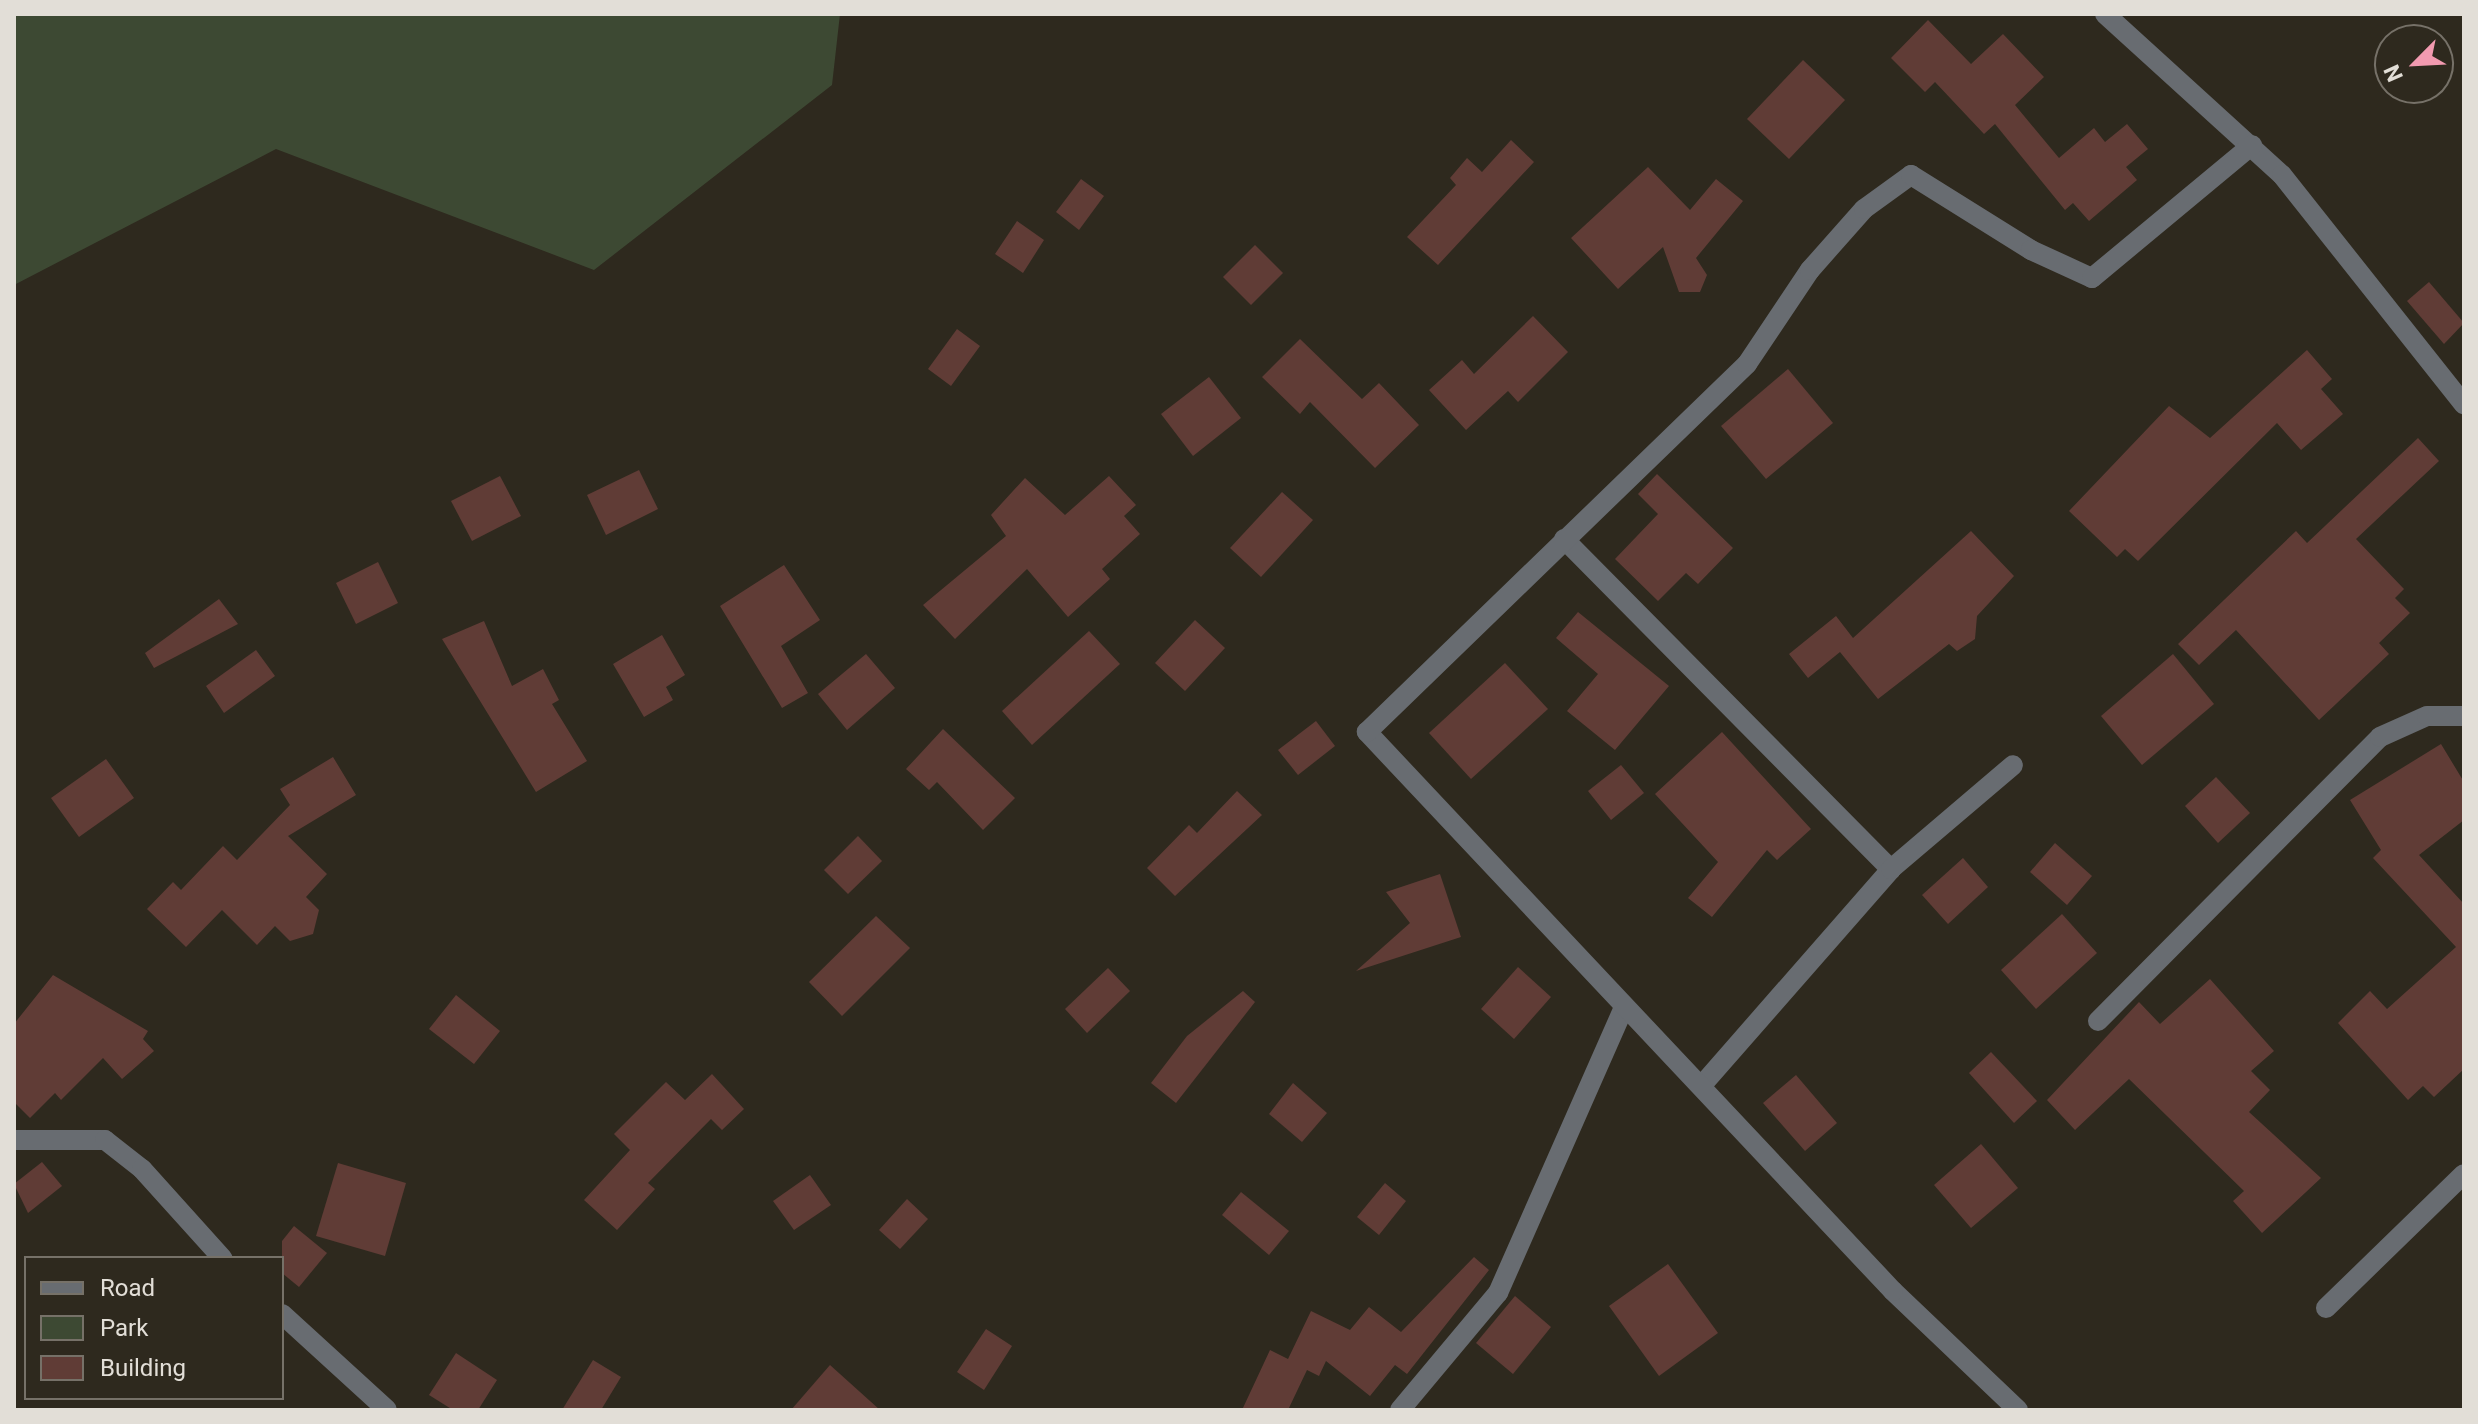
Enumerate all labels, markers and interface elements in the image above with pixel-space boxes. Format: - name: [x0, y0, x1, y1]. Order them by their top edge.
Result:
- north arrow: [2374, 24, 2454, 104]
- text: N: [2379, 61, 2408, 85]
- legend: [24, 1256, 284, 1400]
- text: Road: [100, 1274, 155, 1302]
- text: Park: [100, 1314, 148, 1342]
- text: Building: [100, 1354, 186, 1382]

